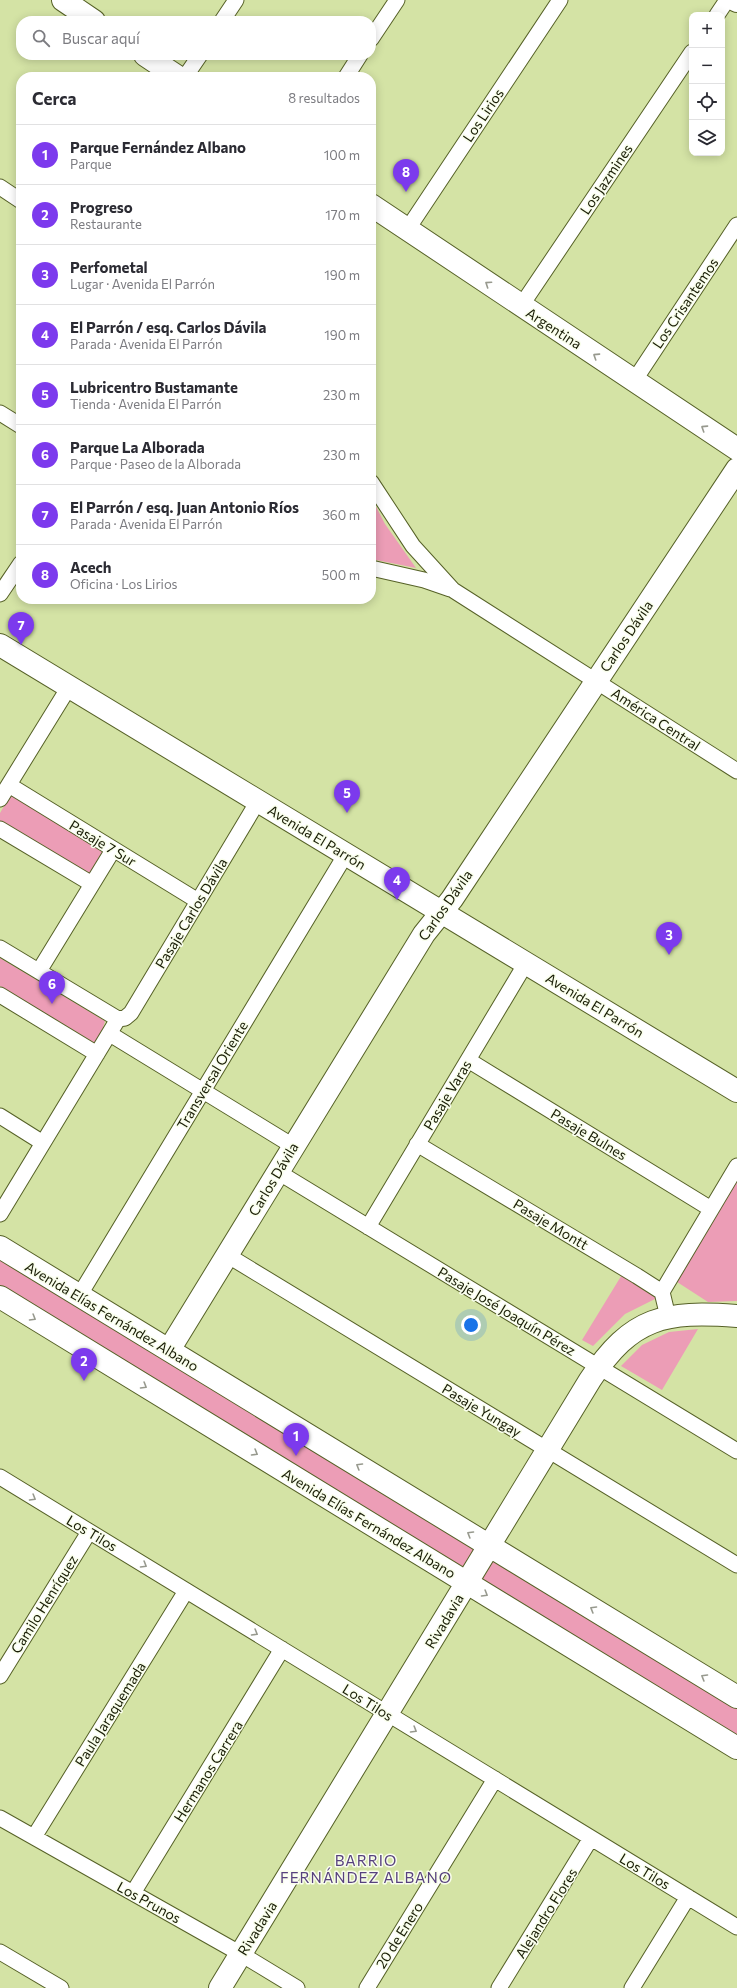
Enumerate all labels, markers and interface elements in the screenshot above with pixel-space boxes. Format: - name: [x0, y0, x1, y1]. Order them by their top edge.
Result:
- map controls: [689, 12, 725, 156]
- button: +: [689, 12, 725, 48]
- search box: [16, 16, 376, 60]
- icon: search: [30, 27, 52, 49]
- text: Buscar aquí: [62, 29, 140, 47]
- button: −: [689, 48, 725, 84]
- button: locate: [689, 84, 725, 120]
- street label: Los Lirios: [459, 85, 507, 145]
- text: Cerca: [32, 88, 77, 109]
- text: 8 resultados: [288, 90, 360, 106]
- button: layers: [689, 120, 725, 156]
- text: Parque Fernández Albano: [70, 138, 246, 156]
- street label: Los Jazmines: [576, 141, 636, 217]
- text: 1: [42, 147, 48, 163]
- text: 100 m: [324, 147, 360, 163]
- text: Parque: [70, 156, 112, 172]
- pin: 8: [393, 159, 419, 192]
- text: Progreso: [70, 198, 133, 216]
- text: 2: [41, 207, 49, 223]
- text: 170 m: [325, 207, 360, 223]
- text: Restaurante: [70, 216, 142, 232]
- street label: Los Crisantemos: [648, 254, 722, 352]
- text: Perfometal: [70, 258, 148, 276]
- text: 3: [41, 267, 49, 283]
- text: 190 m: [324, 267, 360, 283]
- text: Lugar · Avenida El Parrón: [70, 276, 215, 292]
- one-way arrow: [485, 281, 492, 289]
- street label: Argentina: [523, 304, 585, 352]
- text: El Parrón / esq. Carlos Dávila: [70, 318, 266, 336]
- text: 4: [41, 327, 49, 343]
- text: 190 m: [324, 327, 360, 343]
- text: Parada · Avenida El Parrón: [70, 336, 222, 352]
- one-way arrow: [593, 353, 600, 361]
- text: Lubricentro Bustamante: [70, 378, 238, 396]
- text: 5: [41, 387, 49, 403]
- text: 230 m: [323, 387, 360, 403]
- text: Tienda · Avenida El Parrón: [70, 396, 222, 412]
- one-way arrow: [702, 425, 709, 432]
- text: Parque La Alborada: [70, 438, 205, 456]
- text: 6: [41, 447, 49, 463]
- text: 230 m: [323, 447, 360, 463]
- text: Parque · Paseo de la Alborada: [70, 456, 241, 472]
- text: El Parrón / esq. Juan Antonio Ríos: [70, 498, 299, 516]
- text: 7: [41, 507, 49, 523]
- text: 360 m: [322, 507, 360, 523]
- text: Parada · Avenida El Parrón: [70, 516, 222, 532]
- text: Acech: [70, 558, 112, 576]
- text: 8: [41, 567, 49, 583]
- text: 500 m: [322, 567, 360, 583]
- text: Oficina · Los Lirios: [70, 576, 178, 592]
- street label: Carlos Dávila: [596, 597, 656, 675]
- pin: 7: [8, 612, 34, 645]
- street label: América Central: [608, 684, 704, 754]
- pin: 5: [334, 780, 360, 813]
- street label: Avenida El Parrón: [265, 801, 369, 873]
- street label: Pasaje 7 Sur: [66, 816, 140, 870]
- street label: Pasaje Carlos Dávila: [151, 855, 231, 971]
- street label: Carlos Dávila: [414, 866, 476, 944]
- pin: 4: [384, 867, 410, 900]
- pin: 3: [656, 922, 682, 955]
- street label: Avenida El Parrón: [543, 969, 647, 1041]
- pin: 6: [39, 971, 65, 1004]
- street label: Transversal Oriente: [173, 1018, 251, 1132]
- street label: Pasaje Varas: [419, 1057, 475, 1133]
- street label: Pasaje Bulnes: [548, 1105, 630, 1163]
- street label: Carlos Dávila: [244, 1139, 302, 1219]
- street label: Pasaje Montt: [510, 1195, 592, 1253]
- street label: Avenida Elías Fernández Albano: [22, 1257, 202, 1375]
- street label: Pasaje José Joaquín Pérez: [435, 1263, 579, 1359]
- one-way arrow: [29, 1313, 36, 1320]
- your location: [461, 1315, 481, 1335]
- pin: 2: [71, 1348, 97, 1381]
- street label: Pasaje Yungay: [439, 1380, 525, 1440]
- one-way arrow: [140, 1381, 147, 1388]
- pin: 1: [283, 1423, 309, 1456]
- one-way arrow: [251, 1449, 258, 1456]
- street label: Avenida Elías Fernández Albano: [279, 1464, 459, 1582]
- one-way arrow: [356, 1464, 363, 1471]
- one-way arrow: [29, 1493, 36, 1500]
- street label: Los Tilos: [64, 1511, 120, 1555]
- one-way arrow: [467, 1531, 474, 1539]
- street label: Camilo Henríquez: [7, 1552, 81, 1656]
- one-way arrow: [140, 1561, 147, 1568]
- one-way arrow: [481, 1590, 488, 1597]
- street label: Rivadavia: [421, 1591, 467, 1651]
- one-way arrow: [590, 1607, 597, 1614]
- one-way arrow: [251, 1628, 258, 1636]
- street label: Paula Jaraquemada: [71, 1659, 149, 1769]
- one-way arrow: [701, 1674, 708, 1682]
- street label: Los Tilos: [340, 1680, 396, 1724]
- street label: Hermanos Carrera: [170, 1717, 246, 1825]
- one-way arrow: [410, 1725, 417, 1733]
- street label: Los Tilos: [617, 1849, 673, 1893]
- district label: BARRIO FERNÁNDEZ ALBANO: [280, 1851, 452, 1886]
- street label: Alejandro Flores: [511, 1865, 581, 1961]
- street label: Los Prunos: [114, 1878, 184, 1926]
- street label: Rivadavia: [234, 1898, 280, 1958]
- street label: 20 de Enero: [372, 1899, 426, 1971]

